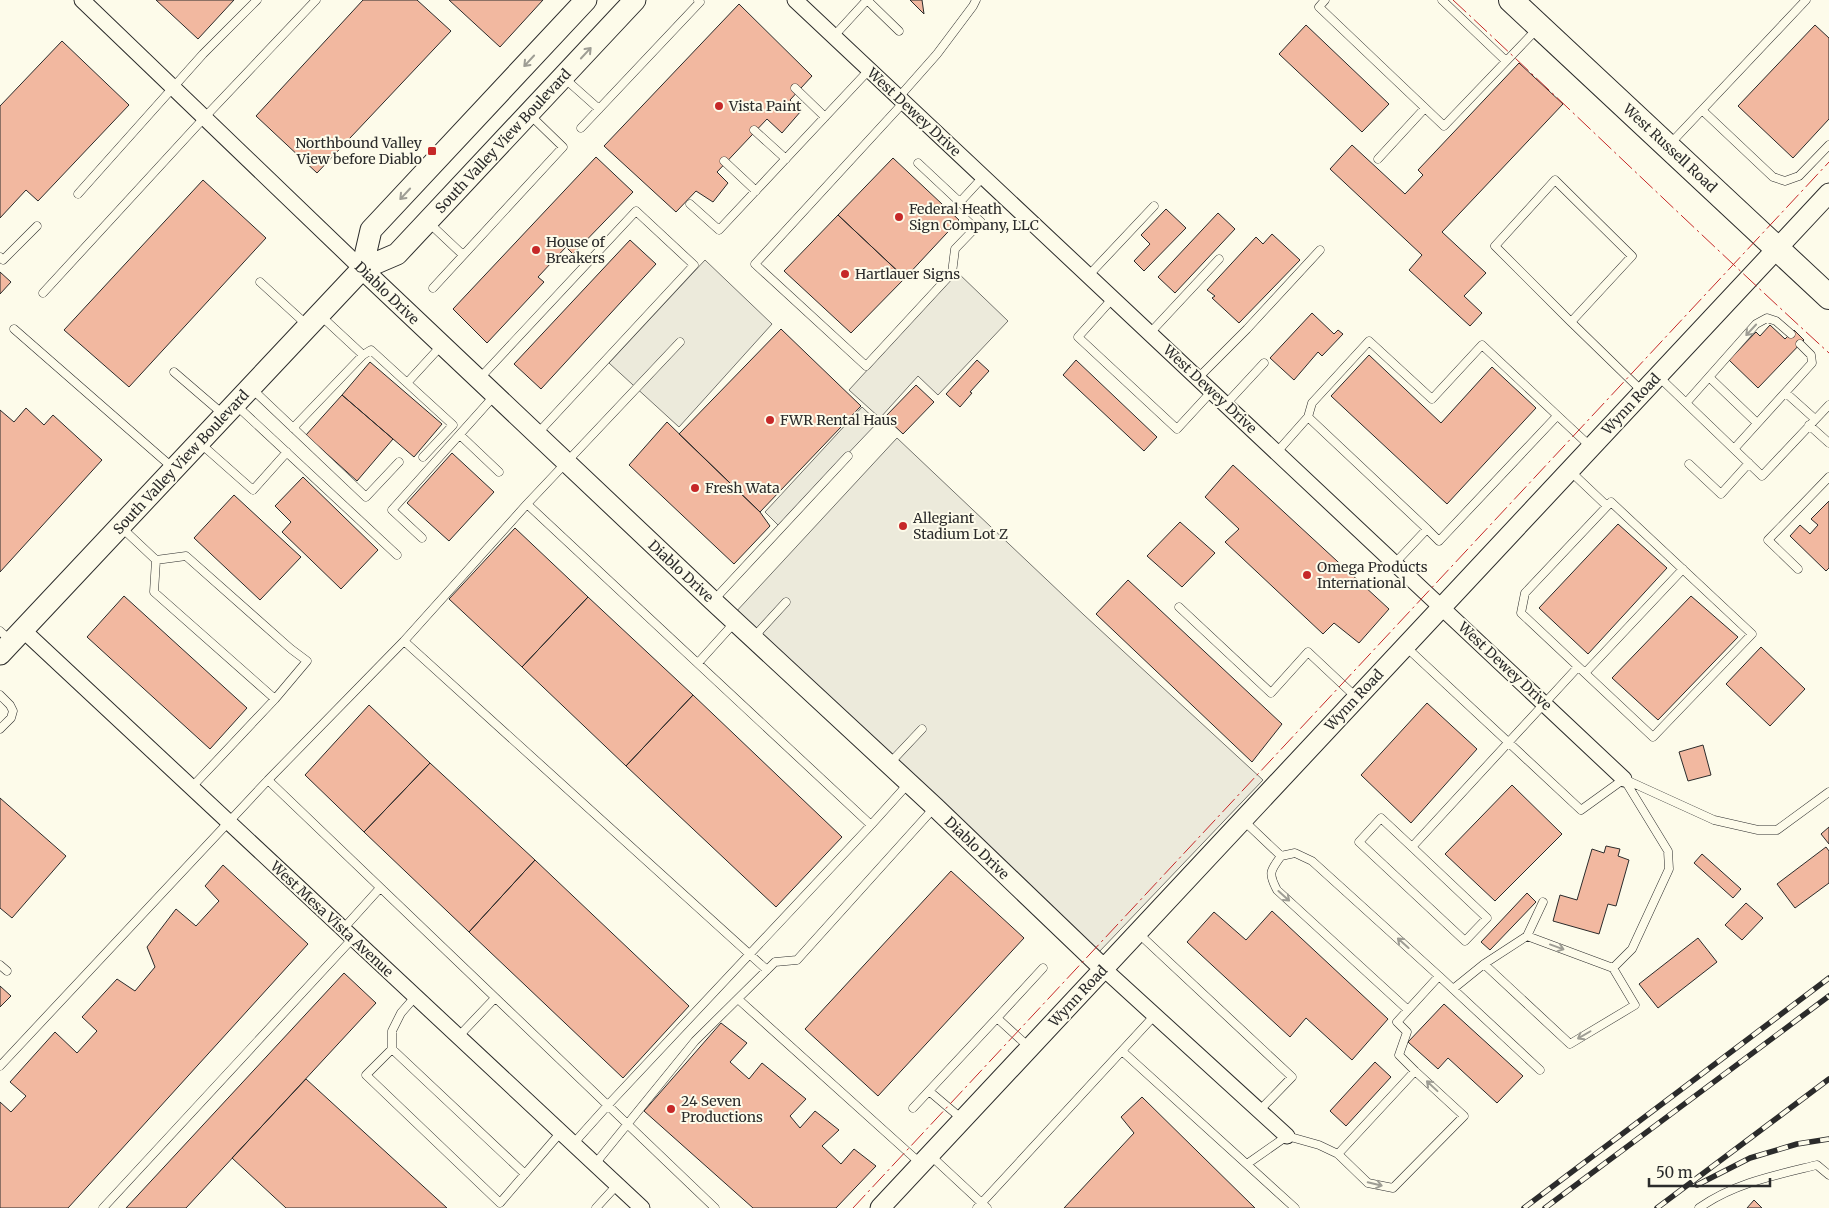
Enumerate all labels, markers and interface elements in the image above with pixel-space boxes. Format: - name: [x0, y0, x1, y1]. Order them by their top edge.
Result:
- one-way arrow: [580, 46, 592, 59]
- one-way arrow: [523, 55, 535, 68]
- street label: West Dewey Drive: [863, 63, 965, 160]
- street label: South Valley View Boulevard: [431, 65, 575, 217]
- place label: Vista Paint: [728, 97, 802, 115]
- street label: West Russell Road: [1619, 99, 1721, 196]
- marker: Vista Paint: [713, 100, 725, 112]
- place label: Northbound Valley View before Diablo: [295, 134, 423, 168]
- marker: Northbound Valley View before Diablo: [426, 145, 438, 157]
- one-way arrow: [399, 188, 411, 201]
- place label: Federal Heath Sign Company, LLC: [909, 200, 1039, 234]
- marker: Federal Heath Sign Company, LLC: [893, 211, 905, 223]
- place label: House of Breakers: [546, 233, 606, 267]
- marker: House of Breakers: [530, 244, 542, 256]
- street label: Diablo Drive: [351, 258, 423, 328]
- place label: Hartlauer Signs: [855, 265, 960, 283]
- marker: Hartlauer Signs: [839, 268, 851, 280]
- one-way arrow: [1745, 324, 1757, 337]
- street label: West Dewey Drive: [1159, 340, 1261, 437]
- street label: Wynn Road: [1597, 369, 1664, 439]
- street label: South Valley View Boulevard: [109, 386, 253, 538]
- place label: FWR Rental Haus: [780, 411, 897, 429]
- marker: FWR Rental Haus: [764, 414, 776, 426]
- place label: Fresh Wata: [705, 479, 780, 497]
- marker: Fresh Wata: [689, 482, 701, 494]
- place label: Allegiant Stadium Lot Z: [912, 509, 1008, 543]
- marker: Allegiant Stadium Lot Z: [897, 520, 909, 532]
- street label: Diablo Drive: [645, 536, 717, 606]
- place label: Omega Products International: [1317, 558, 1428, 592]
- marker: Omega Products International: [1301, 569, 1313, 581]
- street label: West Dewey Drive: [1454, 617, 1556, 714]
- street label: Wynn Road: [1320, 665, 1387, 735]
- street label: Diablo Drive: [941, 813, 1013, 883]
- street label: West Mesa Vista Avenue: [266, 857, 397, 981]
- one-way arrow: [1277, 890, 1290, 902]
- one-way arrow: [1396, 937, 1409, 949]
- one-way arrow: [1549, 943, 1564, 952]
- street label: Wynn Road: [1044, 961, 1111, 1031]
- one-way arrow: [1577, 1031, 1591, 1041]
- one-way arrow: [1426, 1081, 1439, 1092]
- place label: 24 Seven Productions: [681, 1092, 763, 1126]
- marker: 24 Seven Productions: [665, 1103, 677, 1115]
- scale bar: [1649, 1156, 1770, 1188]
- text: 50 m: [1656, 1163, 1693, 1182]
- one-way arrow: [1367, 1180, 1383, 1189]

